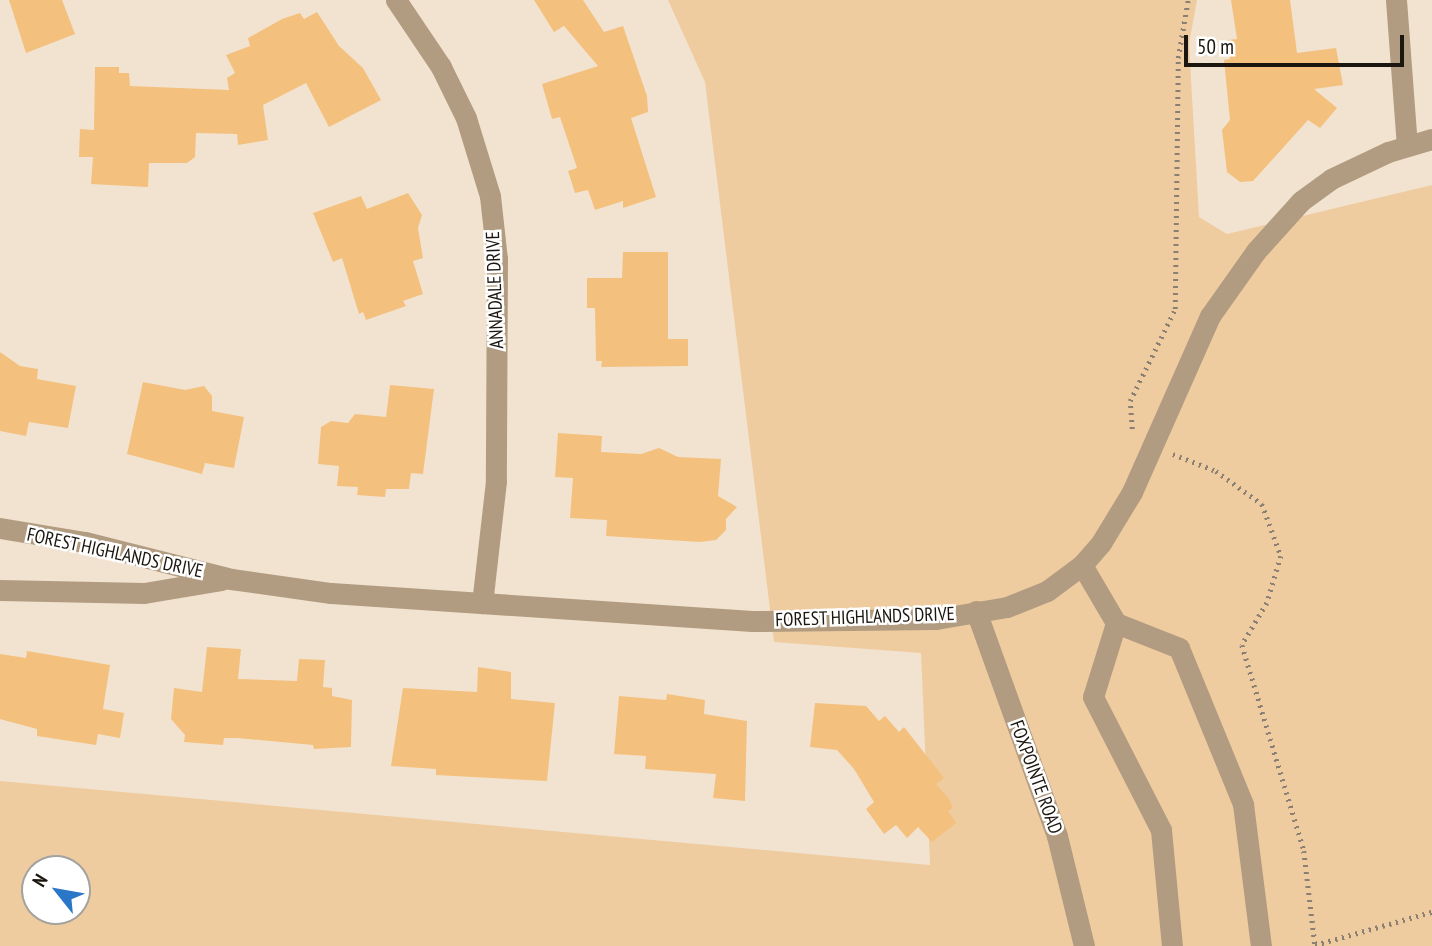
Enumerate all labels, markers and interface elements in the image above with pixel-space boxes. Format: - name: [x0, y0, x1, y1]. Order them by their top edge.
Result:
- scale bar: [1187, 21, 1408, 65]
- text: 50 m: [1197, 33, 1234, 60]
- street label: ANNADALE DRIVE: [482, 231, 508, 349]
- street label: FOREST HIGHLANDS DRIVE: [25, 523, 205, 583]
- street label: FOREST HIGHLANDS DRIVE: [775, 602, 955, 632]
- street label: FOXPOINTE ROAD: [1005, 717, 1067, 837]
- north arrow: [21, 855, 91, 925]
- text: N: [27, 870, 53, 891]

